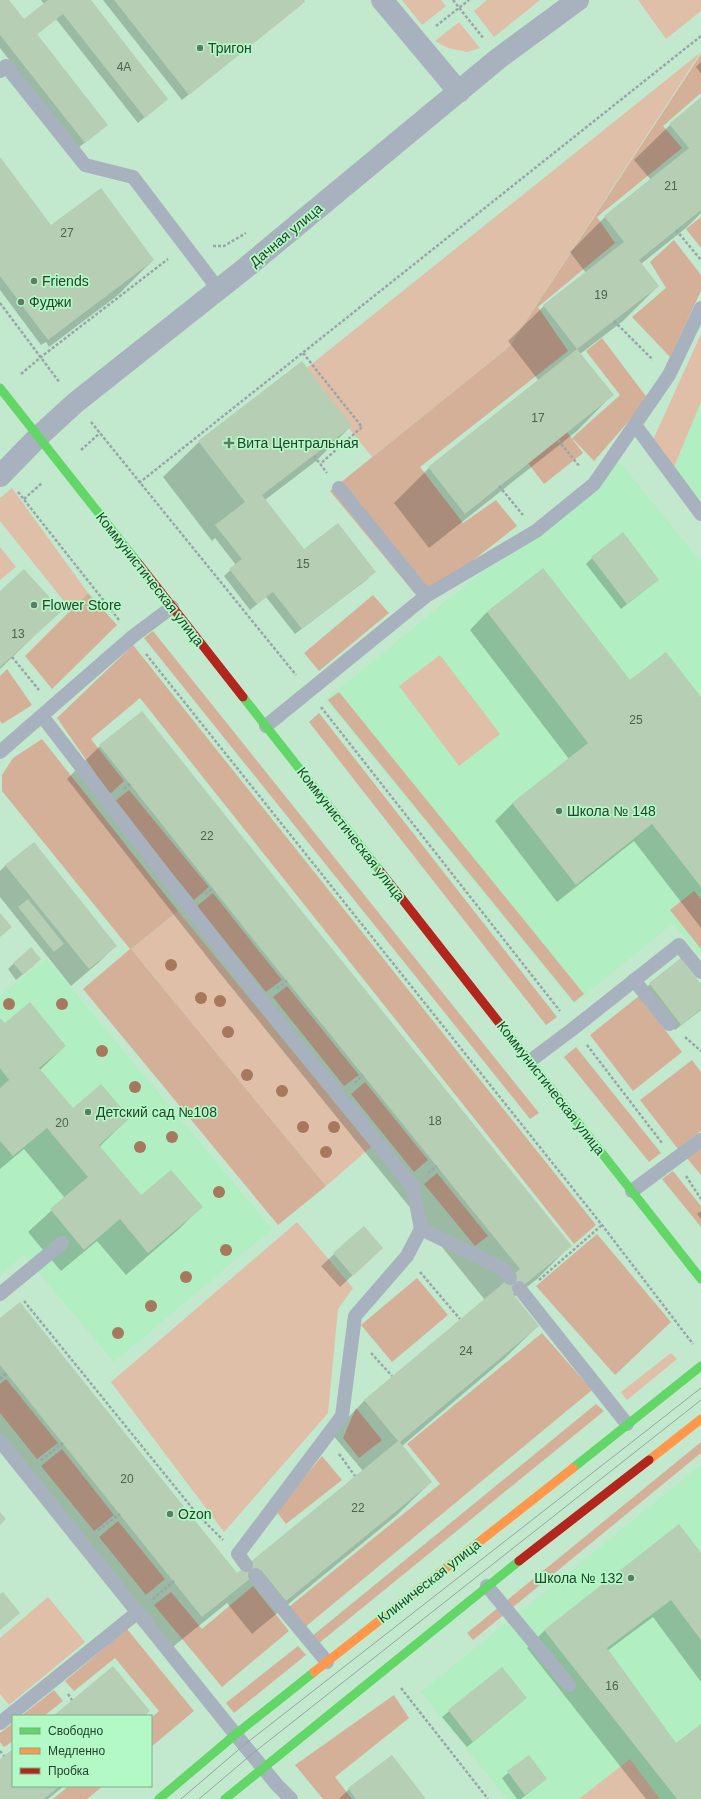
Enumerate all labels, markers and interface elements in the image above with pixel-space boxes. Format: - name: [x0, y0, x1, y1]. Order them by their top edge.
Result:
- place label: Тригон: [208, 40, 252, 56]
- marker: Тригон: [195, 43, 205, 53]
- house number: 4А: [117, 60, 131, 74]
- house number: 21: [664, 179, 678, 193]
- street label: Дачная улица: [246, 200, 326, 270]
- house number: 27: [60, 226, 74, 240]
- place label: Friends: [42, 273, 89, 289]
- marker: Friends: [29, 276, 39, 286]
- house number: 19: [594, 288, 608, 302]
- place label: Фуджи: [29, 294, 72, 310]
- marker: Фуджи: [16, 297, 26, 307]
- house number: 17: [531, 411, 545, 425]
- place label: Вита Центральная: [237, 435, 359, 451]
- marker: Вита Центральная: [224, 438, 234, 448]
- street label: Коммунистическая улица: [93, 509, 207, 649]
- house number: 15: [296, 557, 310, 571]
- place label: Flower Store: [42, 597, 122, 613]
- marker: Flower Store: [29, 600, 39, 610]
- house number: 13: [11, 627, 25, 641]
- house number: 25: [629, 713, 643, 727]
- street label: Коммунистическая улица: [294, 764, 408, 904]
- place label: Школа № 148: [567, 803, 656, 819]
- marker: Школа № 148: [554, 806, 564, 816]
- house number: 22: [200, 829, 214, 843]
- street label: Коммунистическая улица: [494, 1018, 608, 1158]
- place label: Детский сад №108: [96, 1104, 217, 1120]
- marker: Детский сад №108: [83, 1107, 93, 1117]
- house number: 18: [428, 1114, 442, 1128]
- house number: 20: [55, 1116, 69, 1130]
- house number: 24: [459, 1344, 473, 1358]
- house number: 20: [120, 1472, 134, 1486]
- house number: 22: [351, 1501, 365, 1515]
- place label: Ozon: [178, 1506, 211, 1522]
- marker: Ozon: [165, 1509, 175, 1519]
- street label: Клиническая улица: [374, 1536, 484, 1626]
- place label: Школа № 132: [534, 1570, 623, 1586]
- marker: Школа № 132: [626, 1573, 636, 1583]
- house number: 16: [605, 1679, 619, 1693]
- legend: [12, 1715, 152, 1787]
- text: Свободно: [48, 1724, 103, 1738]
- text: Медленно: [48, 1744, 105, 1758]
- text: Пробка: [48, 1764, 89, 1778]

